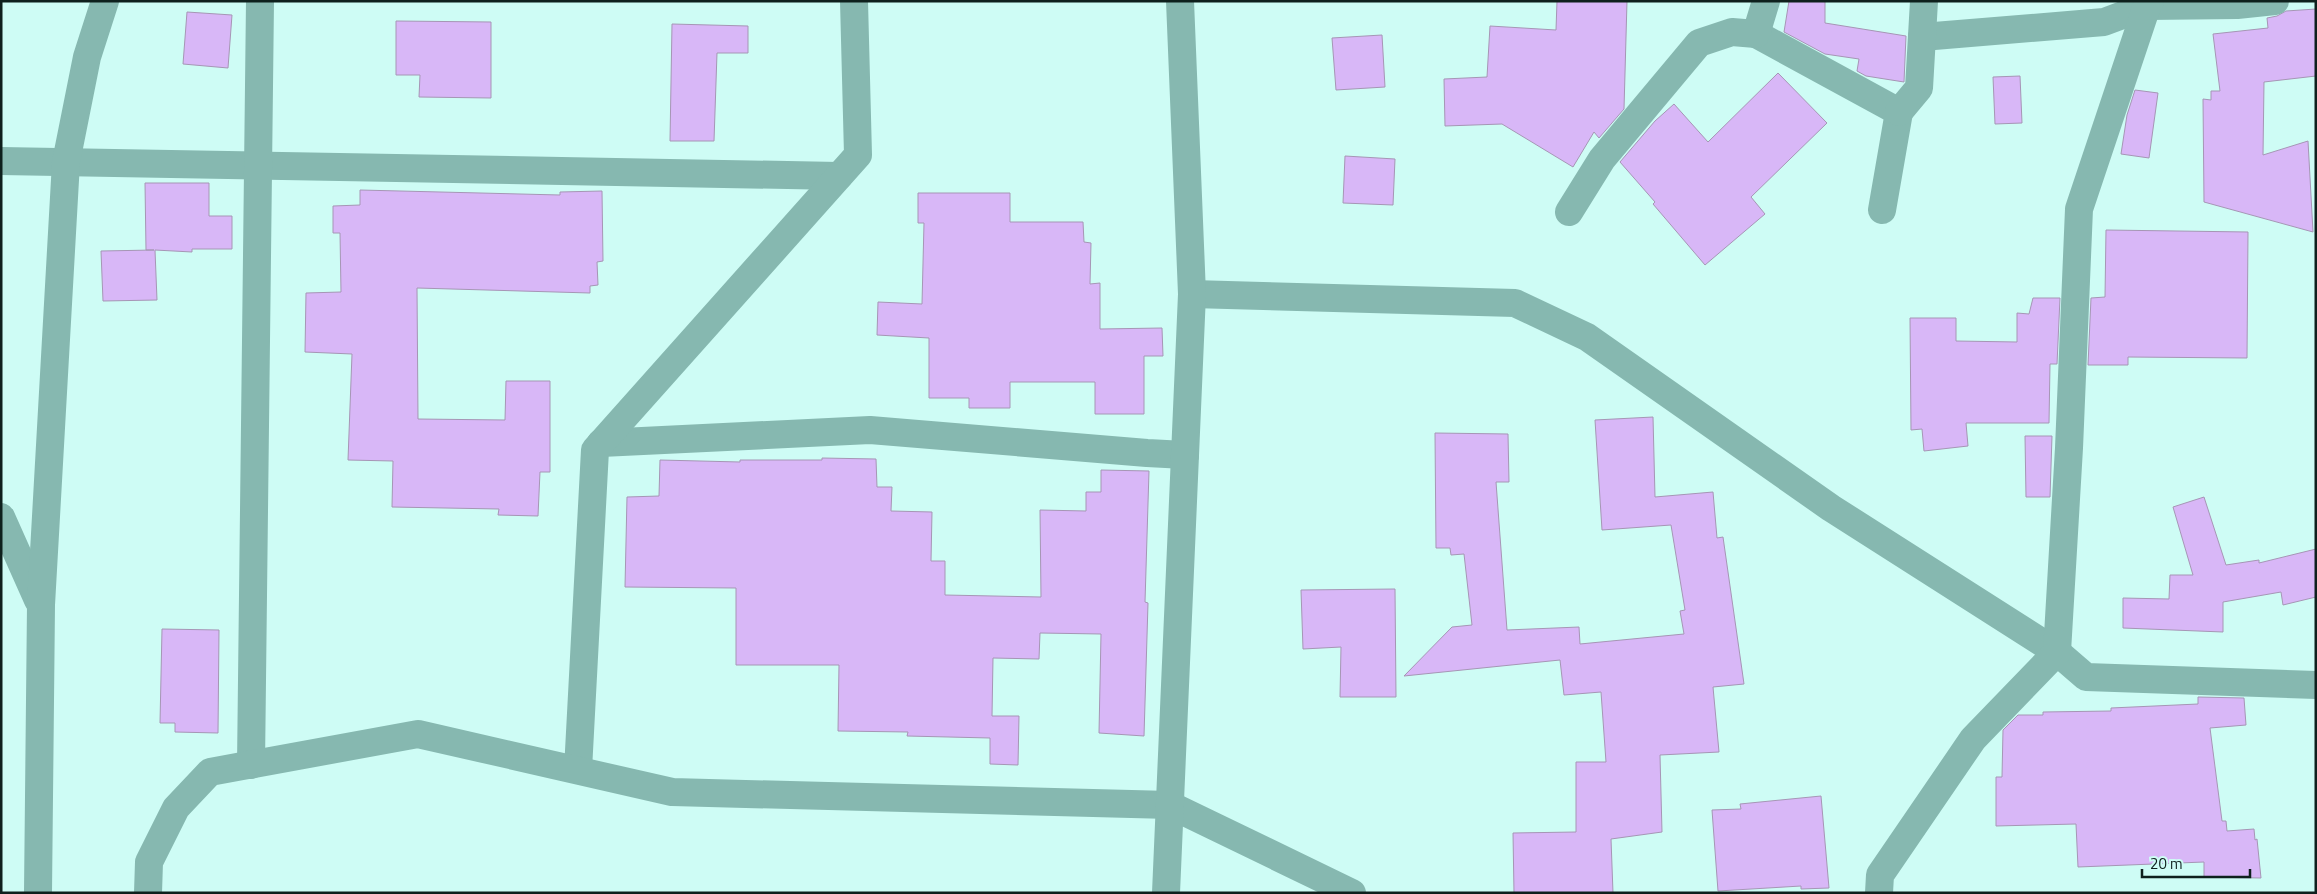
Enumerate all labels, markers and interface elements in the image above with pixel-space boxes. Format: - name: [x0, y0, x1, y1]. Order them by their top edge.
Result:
- scale bar: [2142, 846, 2250, 878]
- text: 20 m: [2150, 852, 2183, 875]

